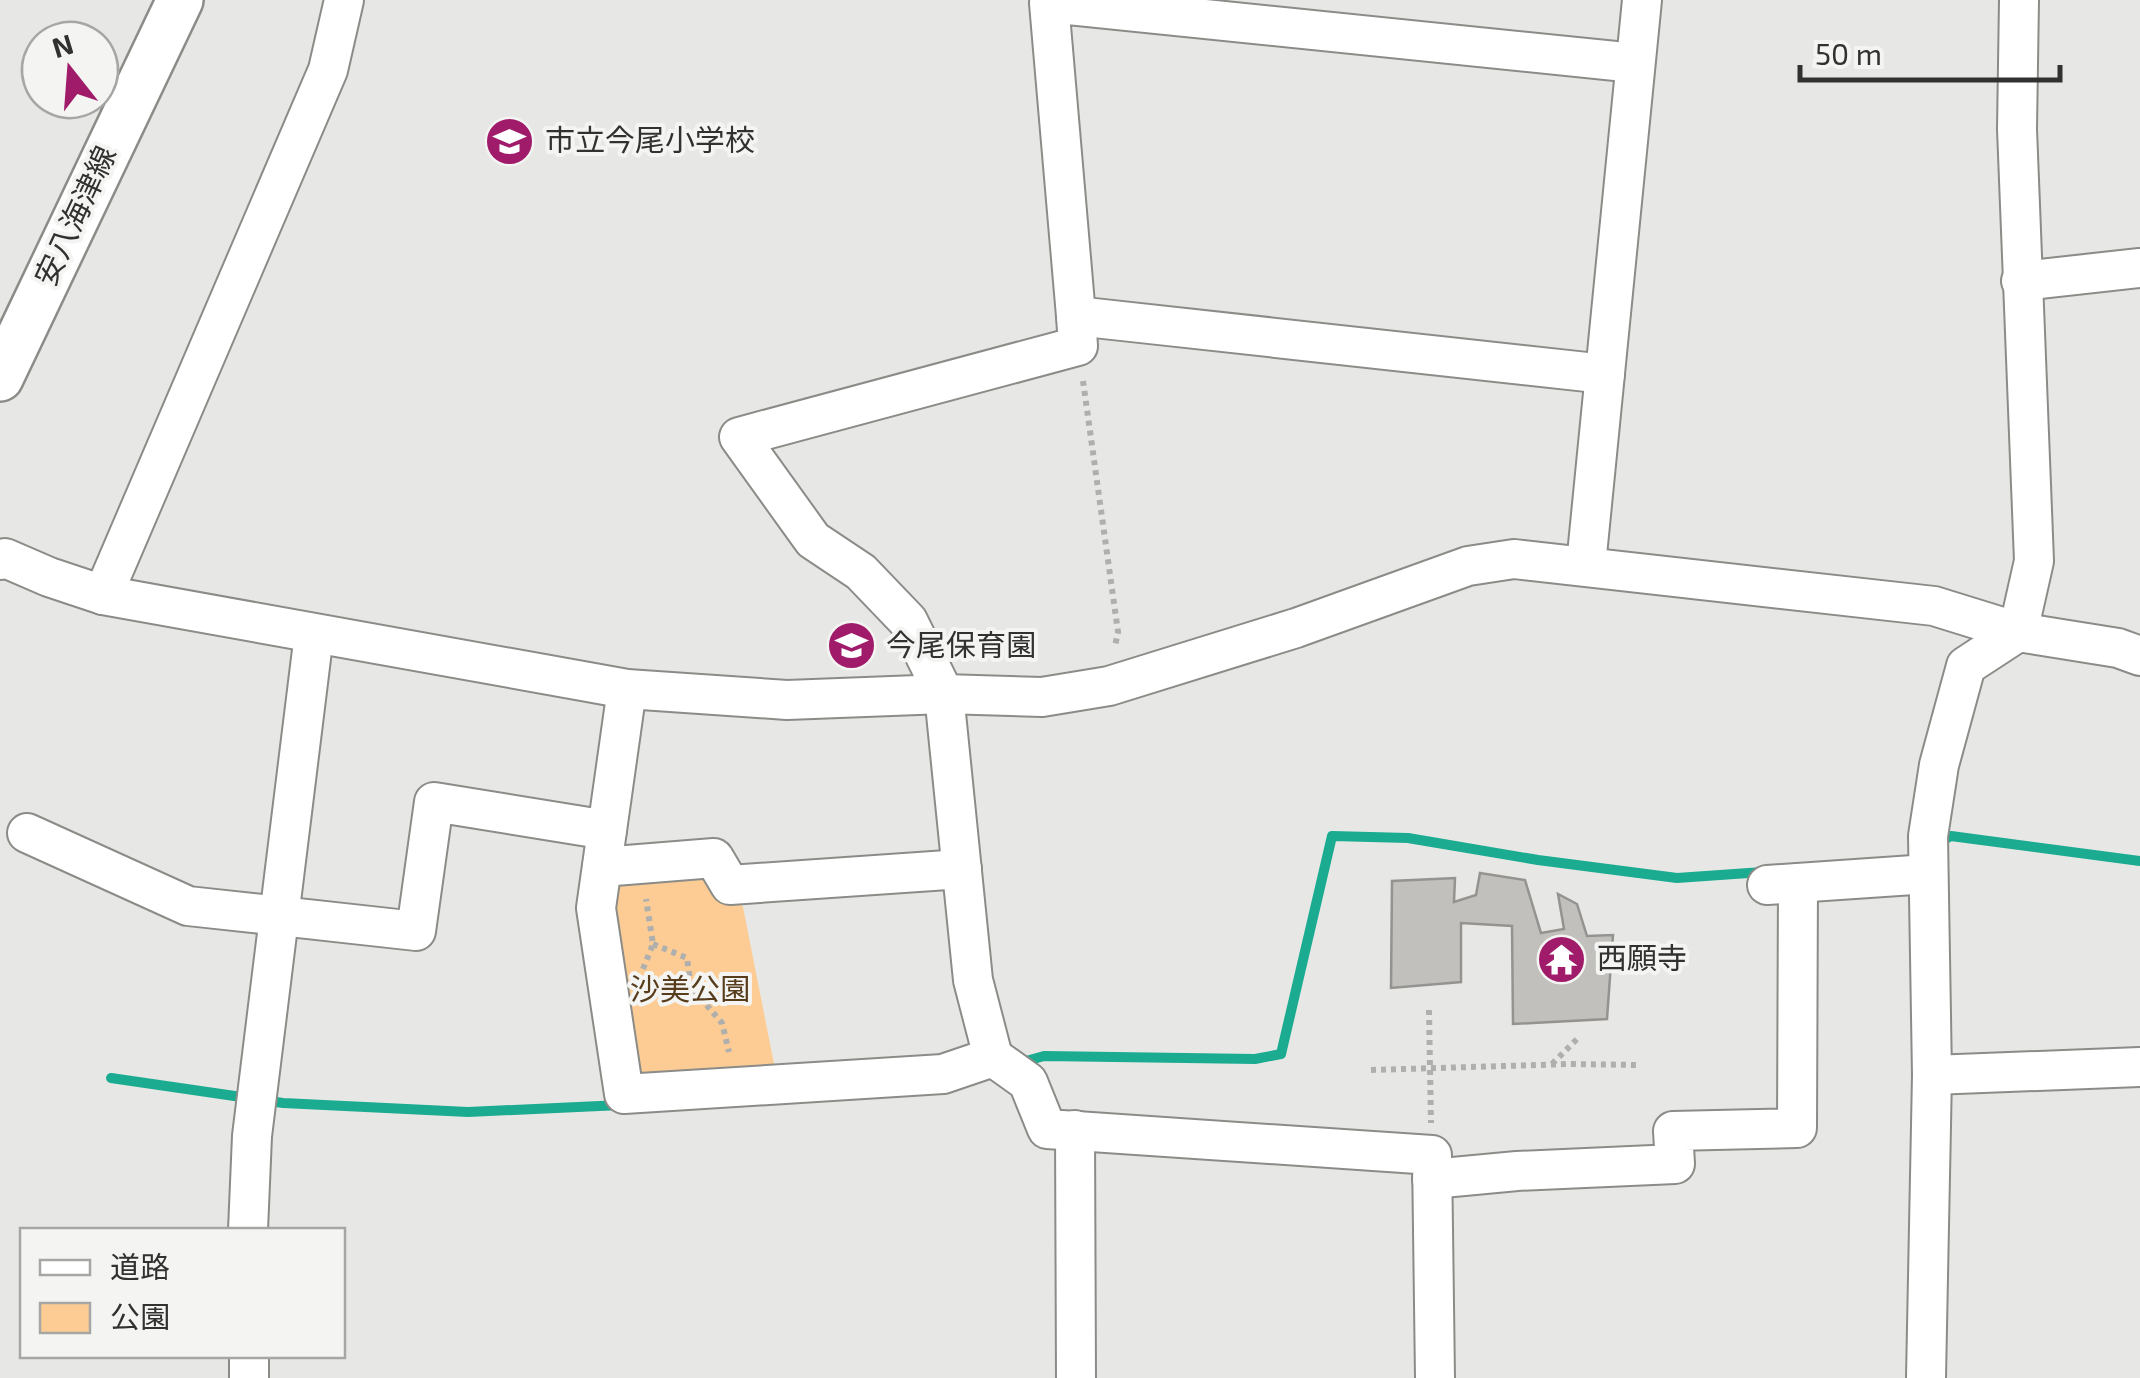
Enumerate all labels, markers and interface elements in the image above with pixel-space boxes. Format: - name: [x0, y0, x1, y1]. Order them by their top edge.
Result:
- north arrow: [20, 20, 120, 120]
- scale bar: [1800, 20, 2060, 82]
- text: N: [48, 26, 77, 64]
- text: 50 m: [1815, 35, 1882, 71]
- school or university icon: 市立今尾小学校: [484, 115, 536, 167]
- place label: 市立今尾小学校: [545, 121, 755, 157]
- street label: 安八海津線: [26, 140, 122, 291]
- school or university icon: 今尾保育園: [825, 620, 877, 672]
- place label: 今尾保育園: [886, 626, 1036, 662]
- temple icon: 西願寺: [1536, 933, 1588, 985]
- place label: 西願寺: [1597, 939, 1687, 975]
- park label: 沙美公園: [630, 970, 750, 1006]
- legend: [20, 1228, 345, 1358]
- text: 道路: [110, 1248, 170, 1284]
- text: 公園: [110, 1298, 170, 1334]

